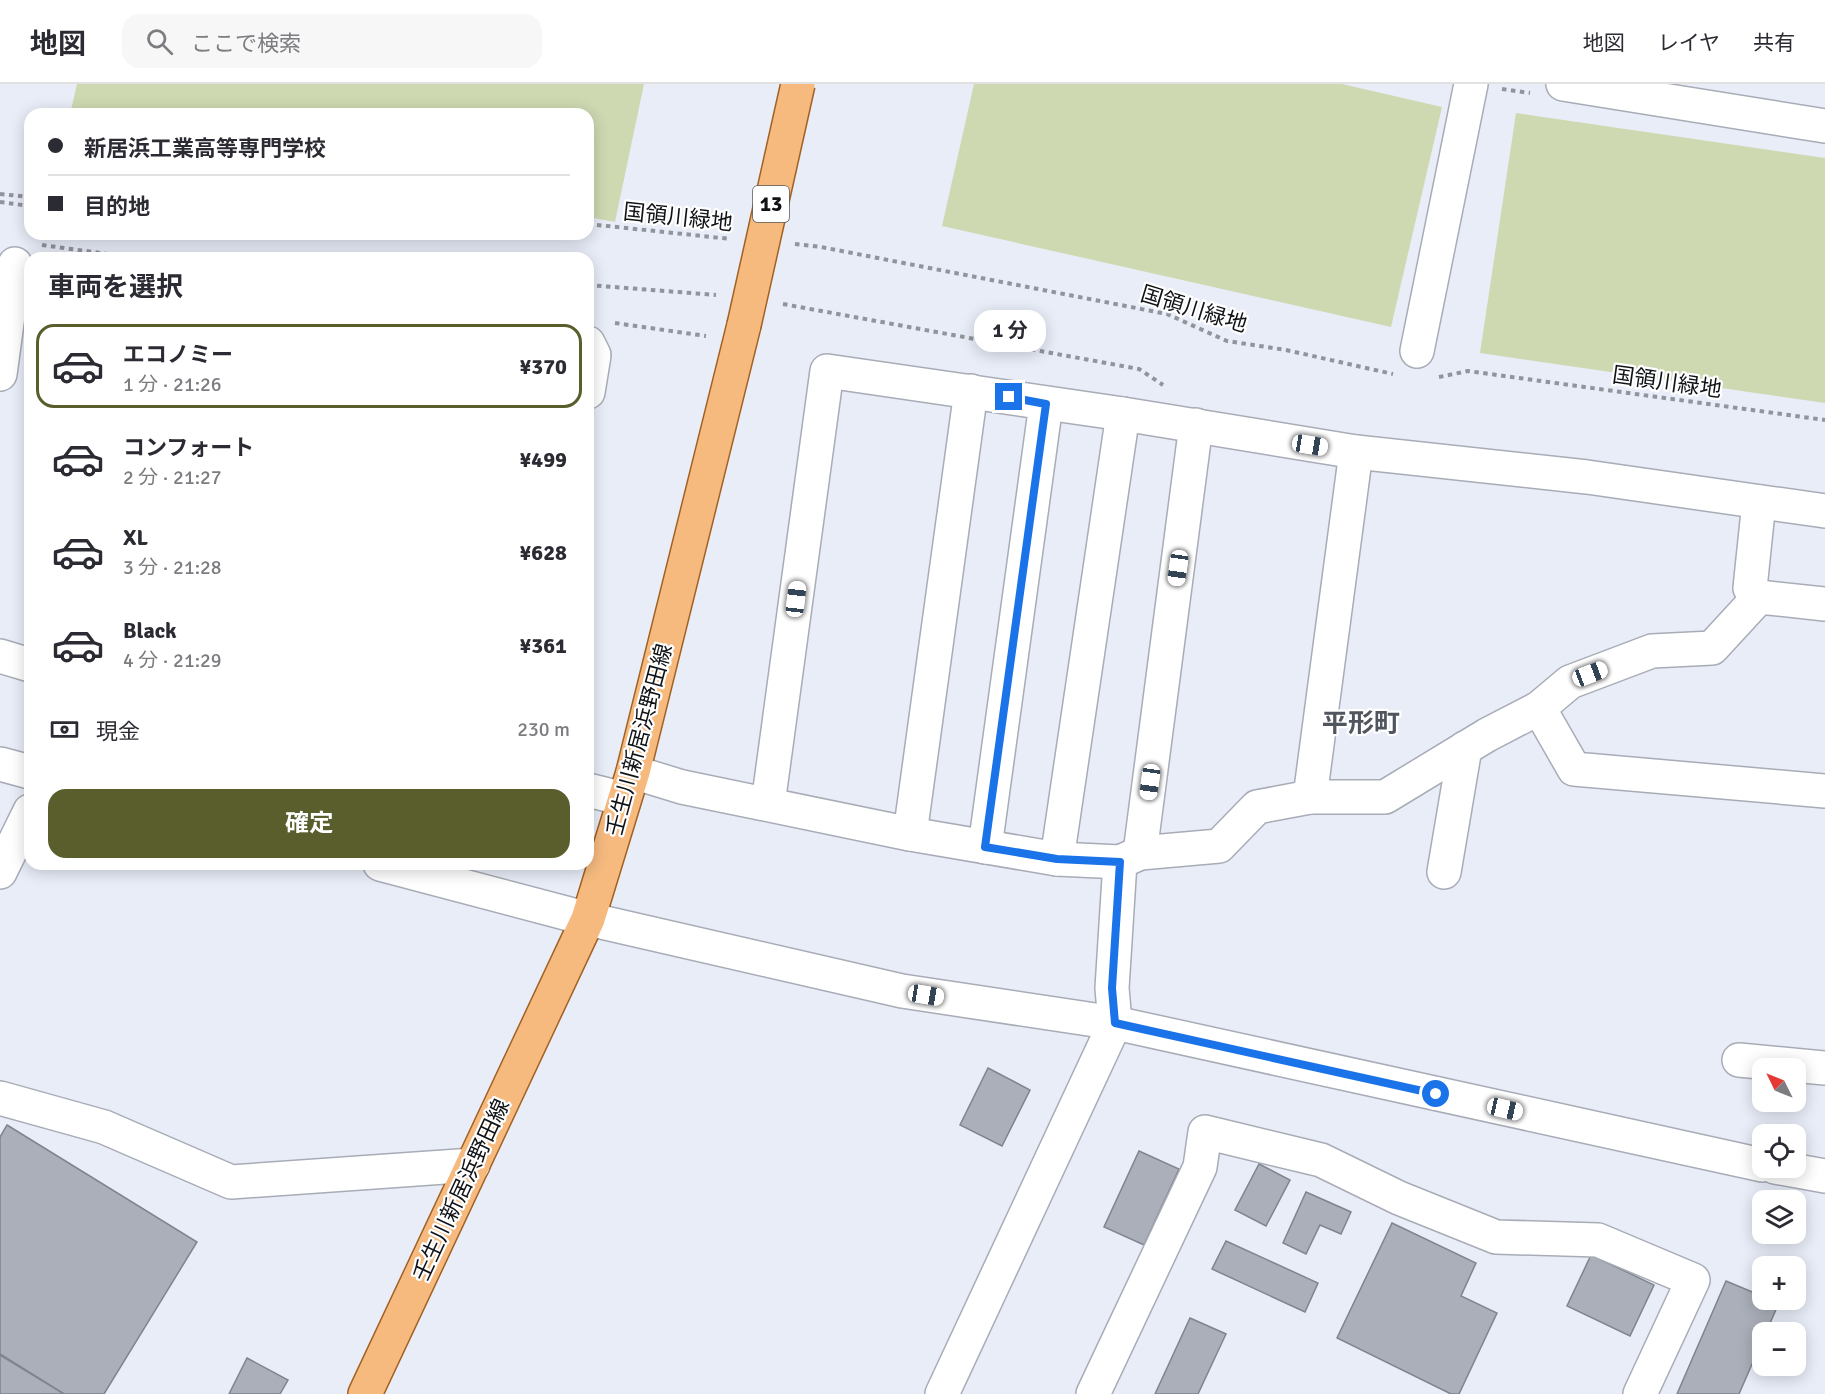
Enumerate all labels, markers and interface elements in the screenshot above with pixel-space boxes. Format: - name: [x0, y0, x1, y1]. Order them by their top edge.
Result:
- search box: [122, 14, 542, 68]
- icon: search: [143, 25, 176, 58]
- text: 地図: [30, 27, 86, 61]
- text: ここで検索: [191, 30, 301, 57]
- text: 地図: [1583, 30, 1625, 56]
- text: レイヤ: [1658, 30, 1720, 56]
- text: 共有: [1753, 30, 1795, 56]
- text: 新居浜工業高等専門学校: [84, 135, 326, 162]
- road number: 13: [753, 186, 789, 222]
- text: 目的地: [84, 193, 150, 220]
- street label: 国領川緑地: [622, 198, 734, 236]
- text: 車両を選択: [48, 271, 183, 304]
- street label: 国領川緑地: [1137, 280, 1251, 338]
- callout: 1 分: [973, 310, 1045, 352]
- text: 1 分: [992, 318, 1028, 343]
- icon: car: [51, 339, 105, 393]
- text: エコノミー: [123, 341, 233, 368]
- text: ¥370: [519, 353, 567, 380]
- street label: 国領川緑地: [1611, 361, 1723, 403]
- text: 1 分 · 21:26: [123, 372, 222, 397]
- route end: [995, 383, 1022, 410]
- icon: car: [51, 432, 105, 486]
- car: [1291, 433, 1329, 457]
- text: コンフォート: [123, 434, 254, 461]
- text: ¥499: [519, 446, 567, 473]
- text: 2 分 · 21:27: [123, 465, 222, 490]
- text: XL: [123, 524, 148, 551]
- icon: car: [51, 525, 105, 579]
- text: ¥628: [519, 539, 567, 566]
- car: [1167, 549, 1189, 587]
- text: 3 分 · 21:28: [123, 555, 222, 580]
- car: [785, 580, 807, 618]
- text: Black: [123, 617, 177, 644]
- icon: car: [51, 618, 105, 672]
- text: ¥361: [519, 632, 567, 659]
- street label: 壬生川新居浜野田線: [600, 641, 678, 839]
- text: 4 分 · 21:29: [123, 648, 222, 673]
- car: [1570, 659, 1610, 689]
- district label: 平形町: [1322, 708, 1400, 740]
- icon: cash: [48, 713, 81, 746]
- text: 230 m: [517, 717, 570, 742]
- text: 現金: [96, 718, 140, 745]
- car: [1139, 763, 1161, 801]
- button: 確定: [48, 789, 570, 858]
- car: [907, 983, 945, 1007]
- north arrow: [1752, 1058, 1806, 1112]
- map controls: [1752, 1058, 1806, 1376]
- route start: [1422, 1080, 1449, 1107]
- street label: 壬生川新居浜野田線: [407, 1095, 515, 1285]
- car: [1485, 1096, 1525, 1122]
- button: locate: [1752, 1124, 1806, 1178]
- button: layers: [1752, 1190, 1806, 1244]
- button: +: [1752, 1256, 1806, 1310]
- button: −: [1752, 1322, 1806, 1376]

